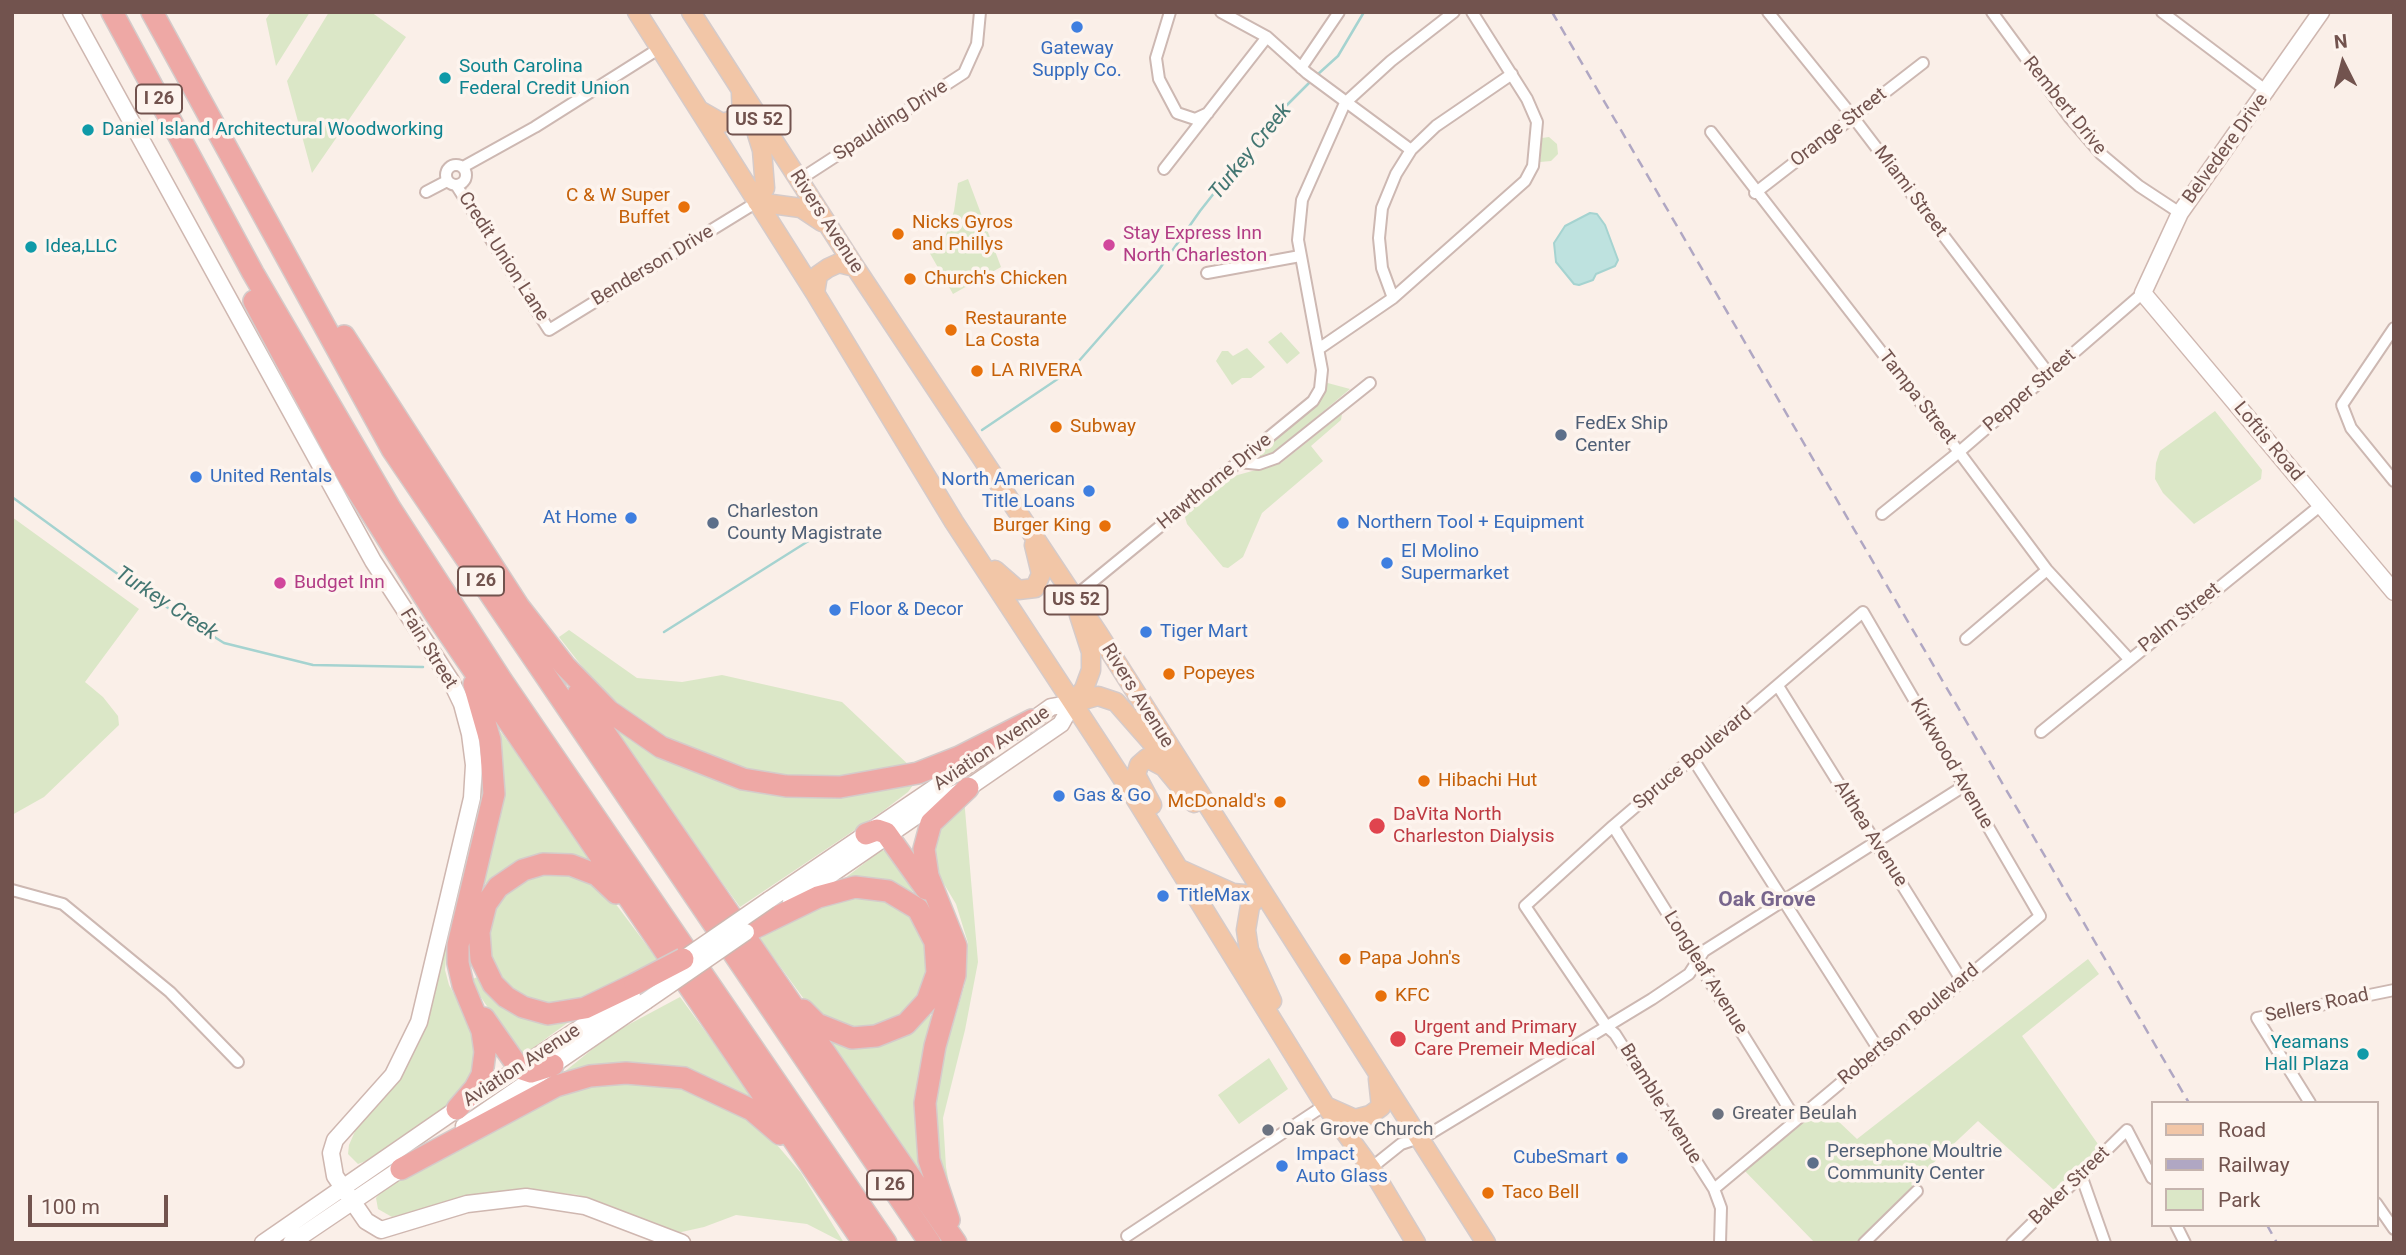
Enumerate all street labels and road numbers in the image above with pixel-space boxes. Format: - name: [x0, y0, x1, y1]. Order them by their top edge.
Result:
- street label: Rembert Drive: [2017, 52, 2111, 160]
- street label: Spaulding Drive: [830, 76, 952, 166]
- street label: Orange Street: [1786, 83, 1892, 173]
- road number: I 26: [136, 84, 182, 114]
- street label: Belvedere Drive: [2179, 90, 2273, 208]
- road number: US 52: [728, 106, 790, 134]
- street label: Miami Street: [1868, 142, 1952, 242]
- street label: Rivers Avenue: [784, 166, 868, 278]
- street label: Credit Union Lane: [453, 188, 553, 326]
- street label: Benderson Drive: [588, 221, 718, 311]
- street label: Pepper Street: [1979, 345, 2081, 437]
- street label: Tampa Street: [1873, 346, 1961, 450]
- street label: Loftis Road: [2228, 398, 2308, 486]
- street label: Hawthorne Drive: [1153, 429, 1277, 535]
- road number: I 26: [458, 566, 504, 596]
- street label: Palm Street: [2135, 578, 2225, 658]
- road number: US 52: [1044, 586, 1108, 614]
- street label: Fain Street: [394, 605, 462, 693]
- street label: Rivers Avenue: [1096, 640, 1178, 752]
- street label: Kirkwood Avenue: [1905, 695, 1997, 833]
- street label: Aviation Avenue: [930, 702, 1054, 796]
- street label: Spruce Boulevard: [1629, 703, 1757, 815]
- street label: Althea Avenue: [1828, 777, 1912, 891]
- street label: Longleaf Avenue: [1658, 907, 1752, 1039]
- street label: Robertson Boulevard: [1834, 960, 1984, 1090]
- street label: Sellers Road: [2263, 984, 2371, 1028]
- street label: Aviation Avenue: [459, 1020, 585, 1112]
- street label: Bramble Avenue: [1614, 1040, 1706, 1168]
- street label: Baker Street: [2025, 1142, 2115, 1230]
- road number: I 26: [867, 1170, 913, 1200]

